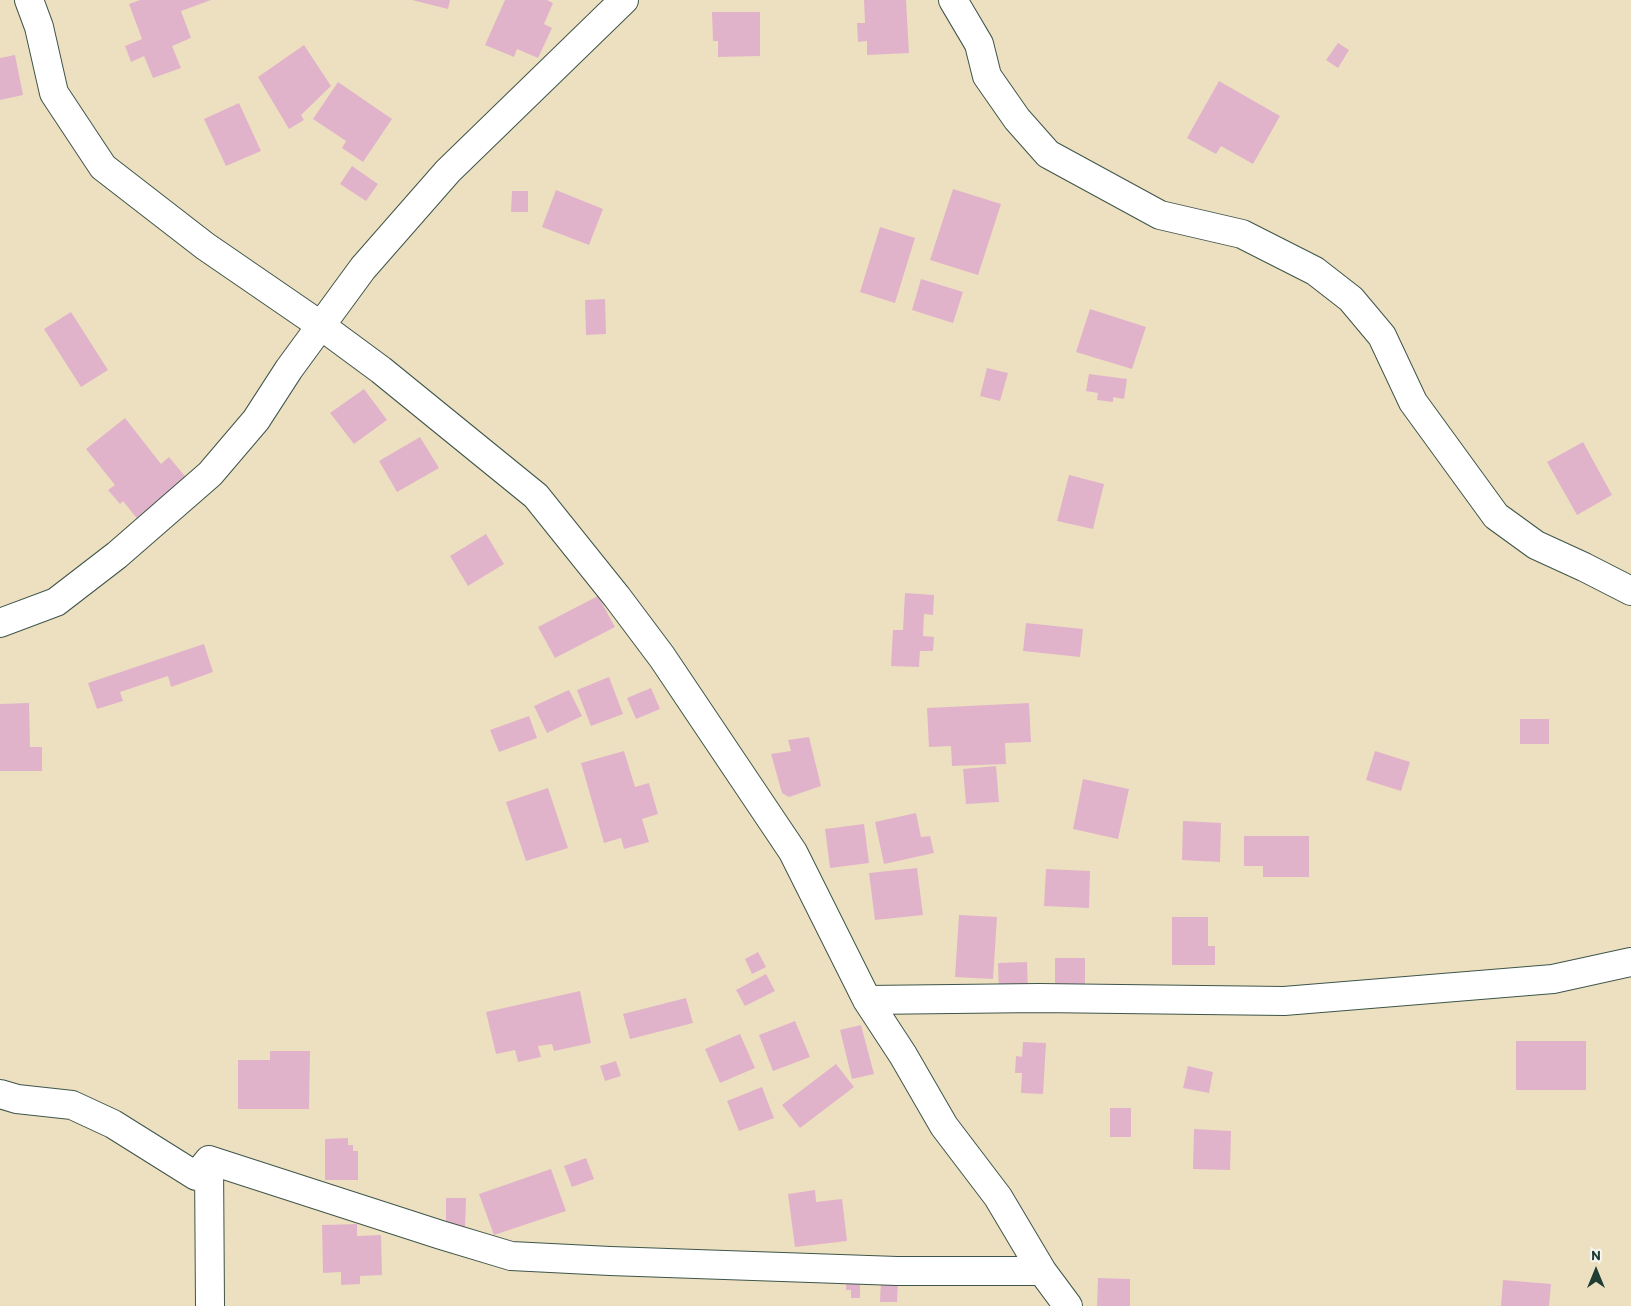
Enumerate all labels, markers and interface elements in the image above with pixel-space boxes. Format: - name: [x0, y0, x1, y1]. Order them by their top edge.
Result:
- north arrow: [1571, 1246, 1621, 1296]
- text: N: [1591, 1247, 1601, 1264]

